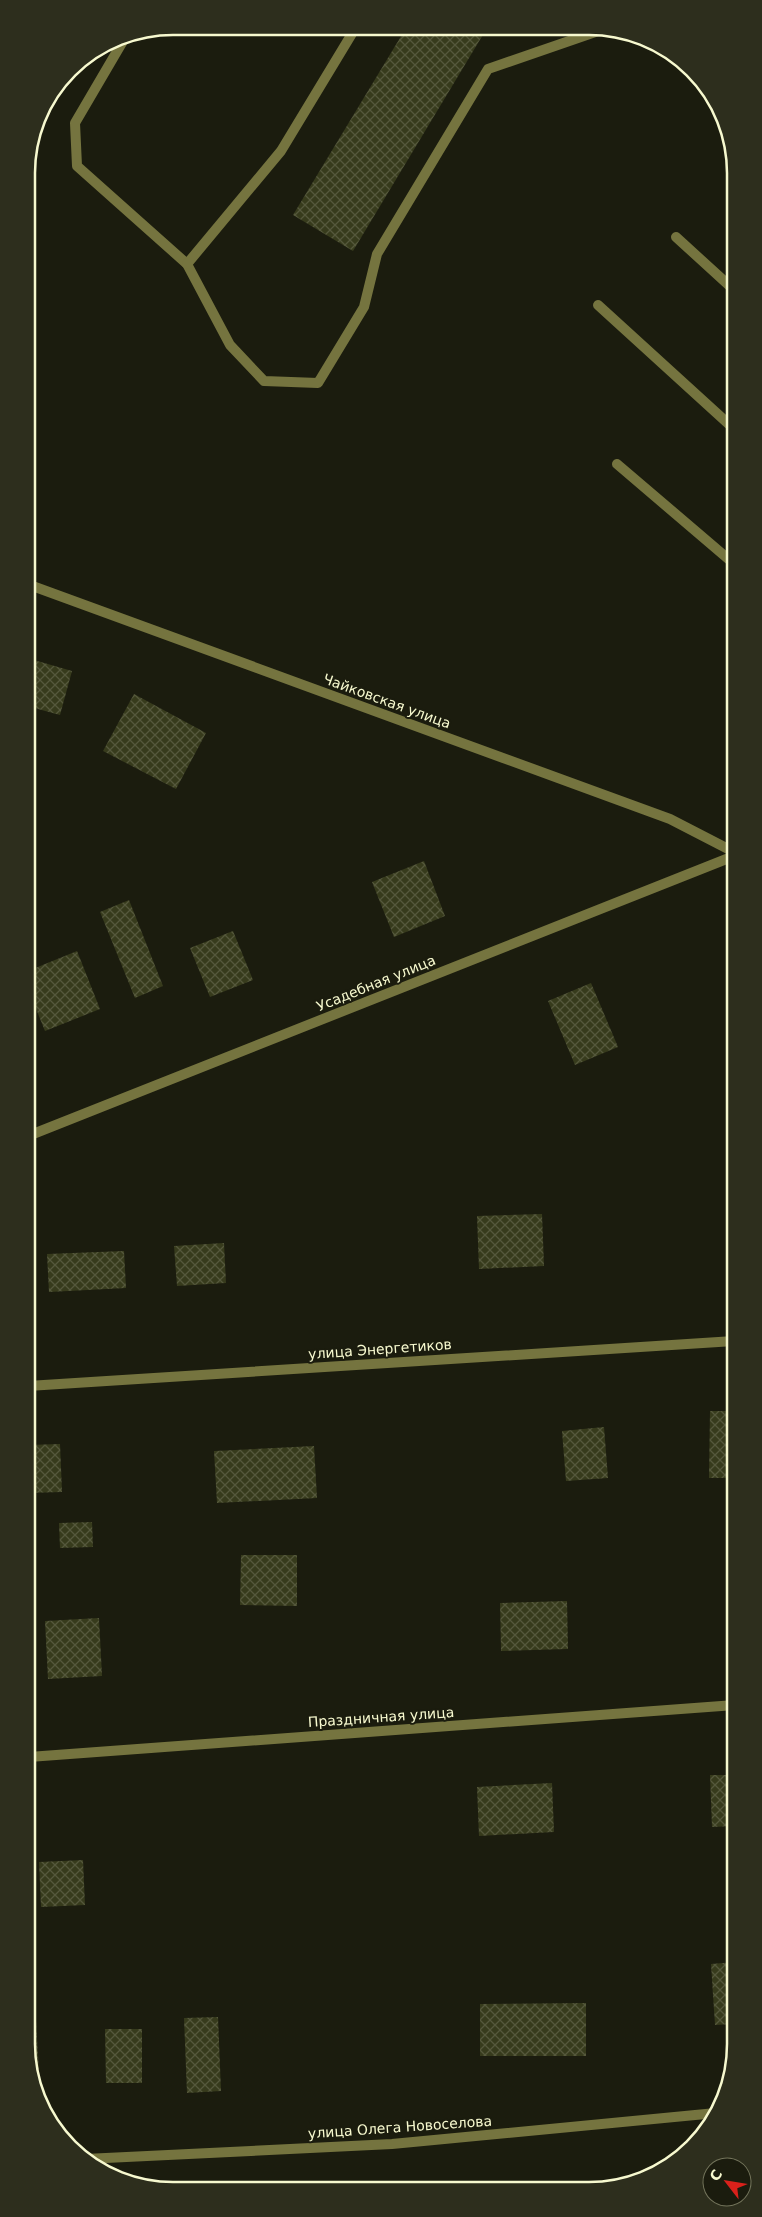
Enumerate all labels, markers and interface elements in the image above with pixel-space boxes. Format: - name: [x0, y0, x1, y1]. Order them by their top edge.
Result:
- street label: Чайковская улица: [321, 670, 453, 732]
- street label: Усадебная улица: [314, 952, 438, 1014]
- street label: улица Энергетиков: [308, 1336, 452, 1362]
- street label: Праздничная улица: [307, 1704, 455, 1730]
- street label: улица Олега Новоселова: [307, 2113, 493, 2141]
- north arrow: [702, 2157, 752, 2207]
- text: С: [706, 2167, 725, 2184]

